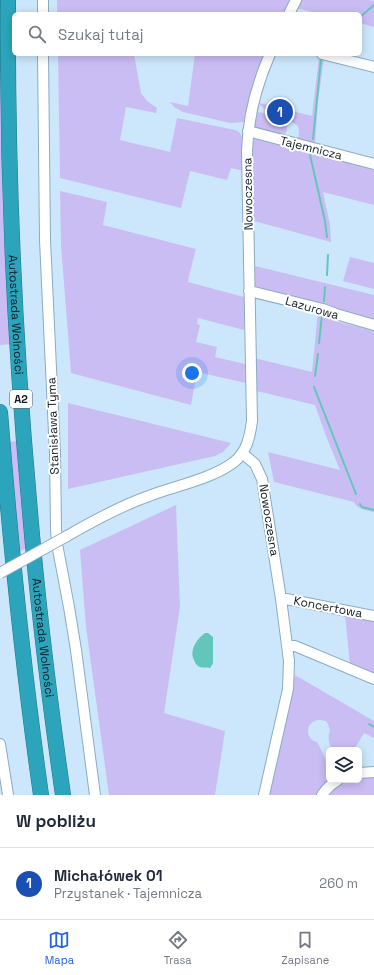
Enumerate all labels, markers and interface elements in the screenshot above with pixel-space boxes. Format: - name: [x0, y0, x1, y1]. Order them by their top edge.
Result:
- search box: [12, 12, 362, 56]
- icon: search: [26, 23, 48, 45]
- text: Szukaj tutaj: [58, 25, 144, 44]
- pin: 1: [267, 97, 293, 127]
- street label: Tajemnicza: [278, 133, 344, 163]
- street label: Nowoczesna: [239, 157, 257, 231]
- street label: Autostrada Wolności: [5, 255, 27, 375]
- street label: Lazurowa: [283, 293, 341, 323]
- your location: [182, 363, 202, 383]
- street label: Stanisława Tyma: [43, 377, 63, 475]
- road number: A2: [10, 390, 32, 408]
- street label: Nowoczesna: [255, 483, 283, 557]
- street label: Autostrada Wolności: [28, 577, 58, 698]
- street label: Koncertowa: [292, 592, 364, 622]
- map controls: [326, 747, 362, 783]
- button: layers: [326, 747, 362, 783]
- text: W pobliżu: [16, 810, 96, 832]
- text: Michałówek 01: [54, 866, 162, 885]
- text: 1: [26, 875, 32, 892]
- text: 260 m: [319, 875, 358, 892]
- text: Przystanek · Tajemnicza: [54, 885, 202, 902]
- tab: Mapa: [45, 929, 74, 967]
- tab: Trasa: [164, 929, 192, 967]
- tab: Zapisane: [281, 929, 329, 967]

